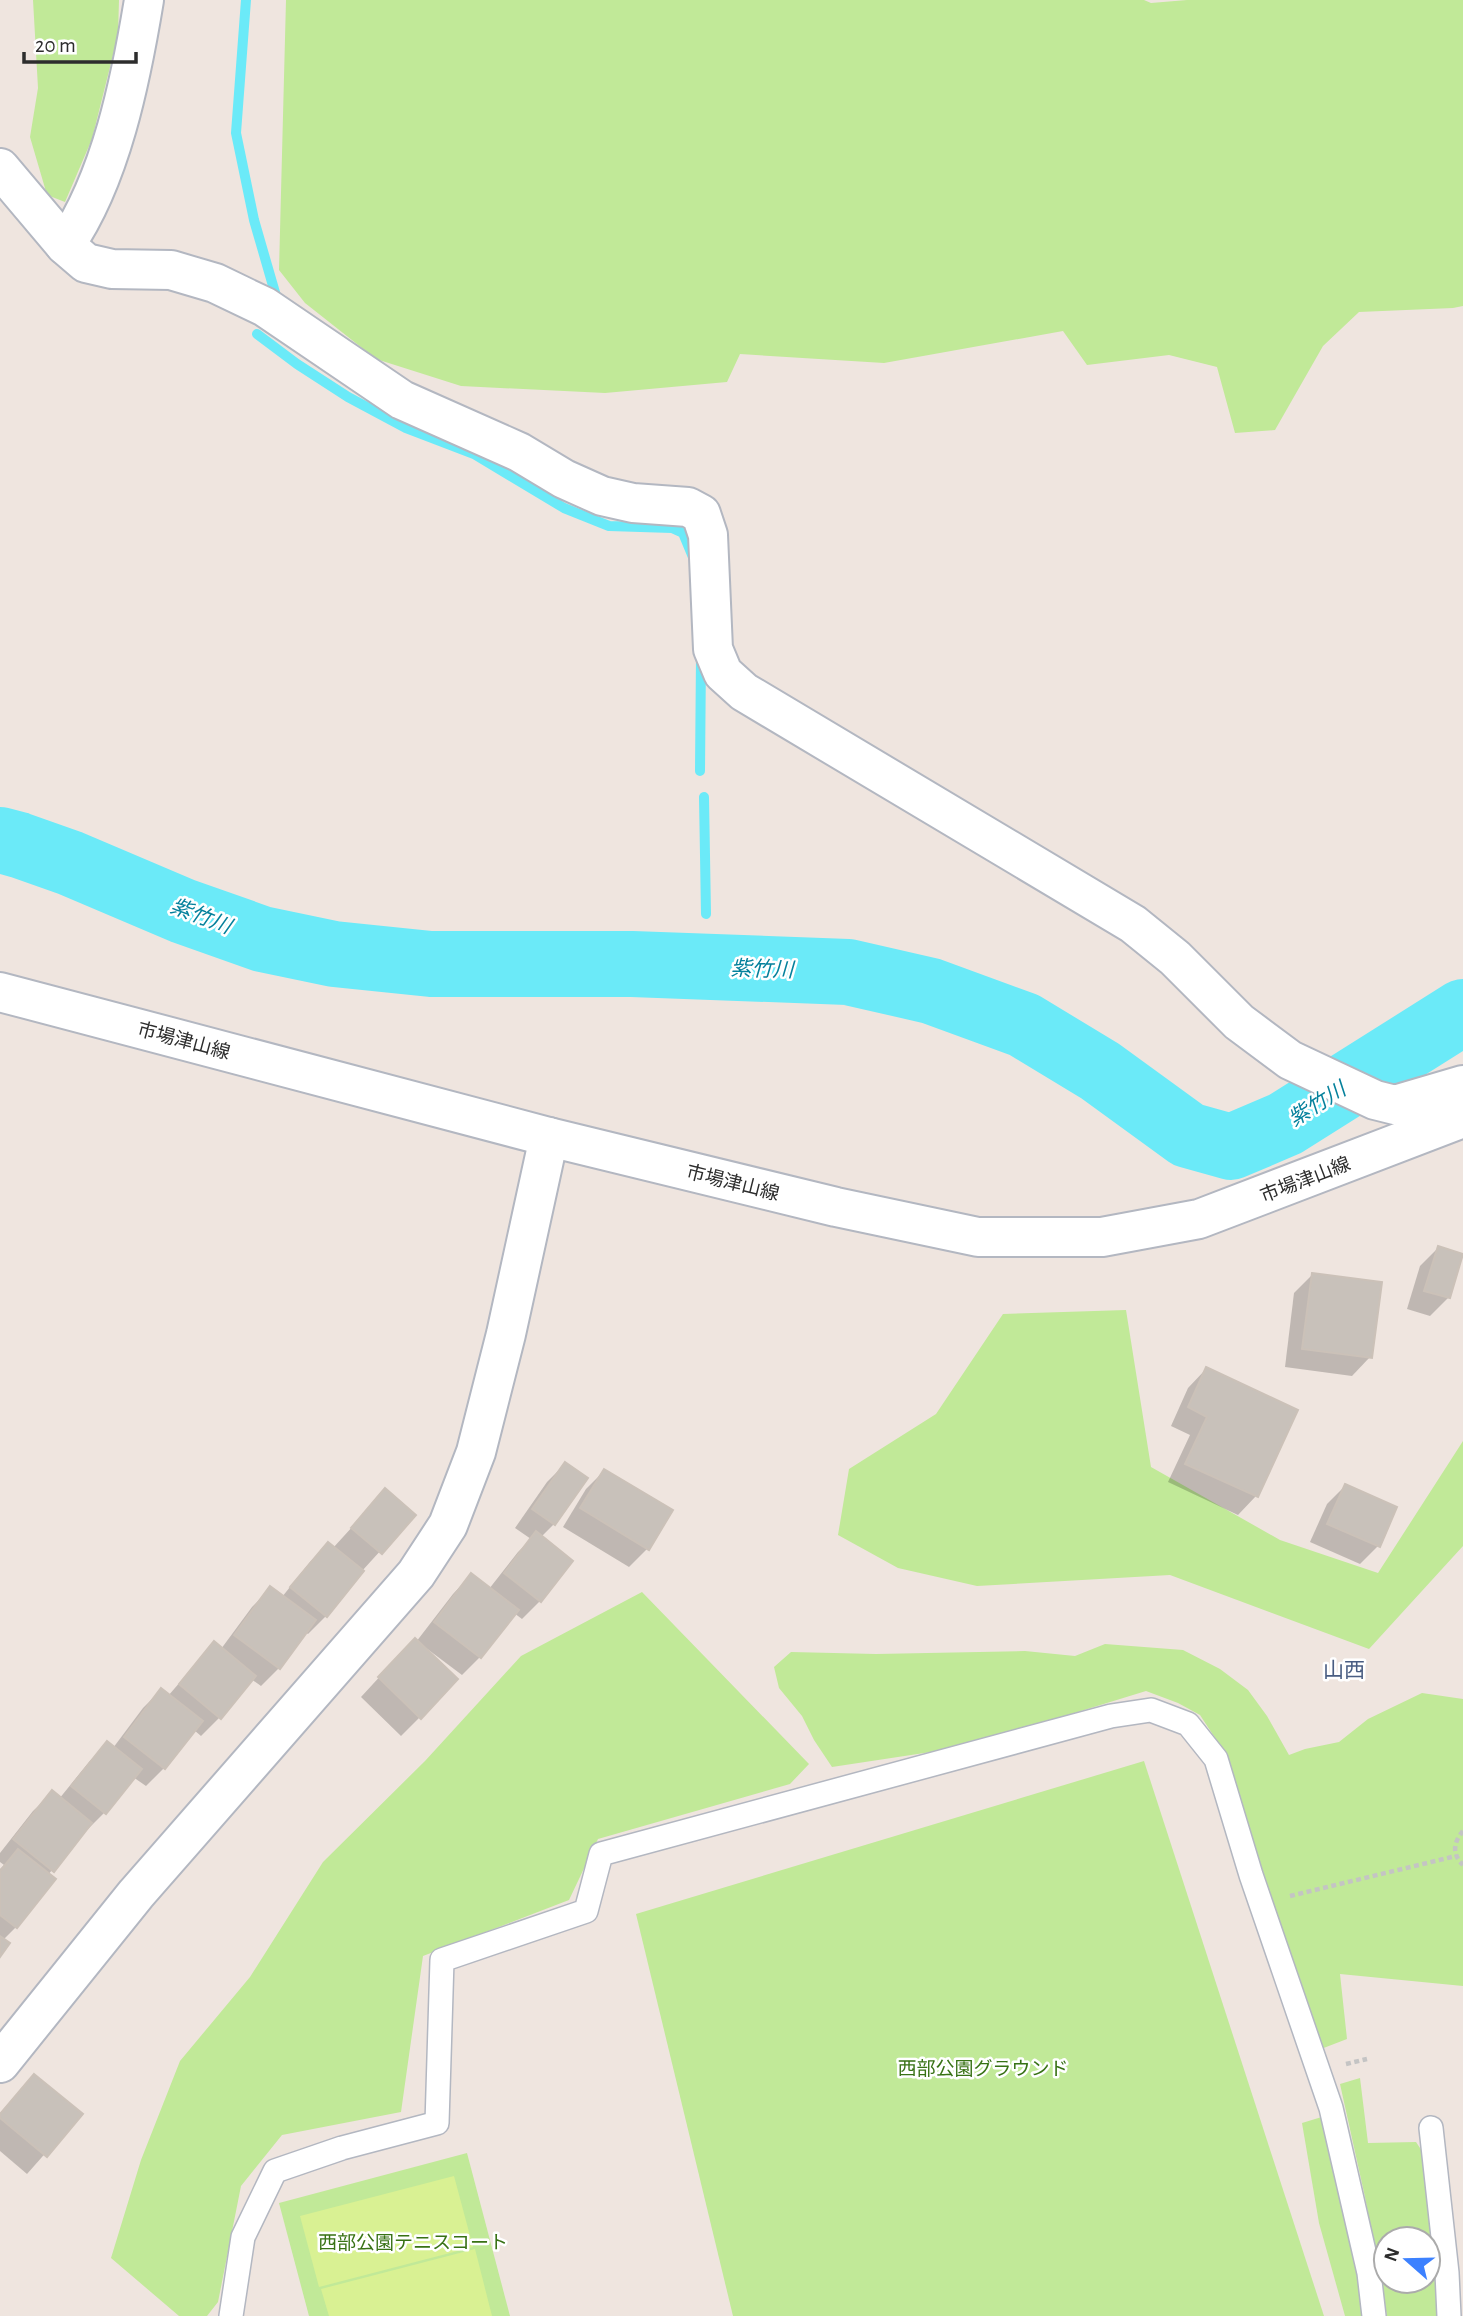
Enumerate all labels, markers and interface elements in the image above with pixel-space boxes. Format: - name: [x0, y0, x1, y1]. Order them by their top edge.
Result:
- scale bar: [24, 21, 136, 65]
- text: 20 m: [35, 35, 76, 56]
- water label: 紫竹川: [168, 894, 236, 938]
- water label: 紫竹川: [730, 957, 796, 981]
- street label: 市場津山線: [135, 1018, 232, 1063]
- water label: 紫竹川: [1284, 1077, 1351, 1130]
- street label: 市場津山線: [1257, 1153, 1353, 1206]
- street label: 市場津山線: [684, 1161, 782, 1204]
- district label: 山西: [1323, 1659, 1365, 1681]
- park label: 西部公園グラウンド: [897, 2059, 1069, 2079]
- north arrow: [1372, 2225, 1442, 2295]
- park label: 西部公園テニスコート: [318, 2233, 508, 2253]
- text: N: [1381, 2245, 1404, 2264]

